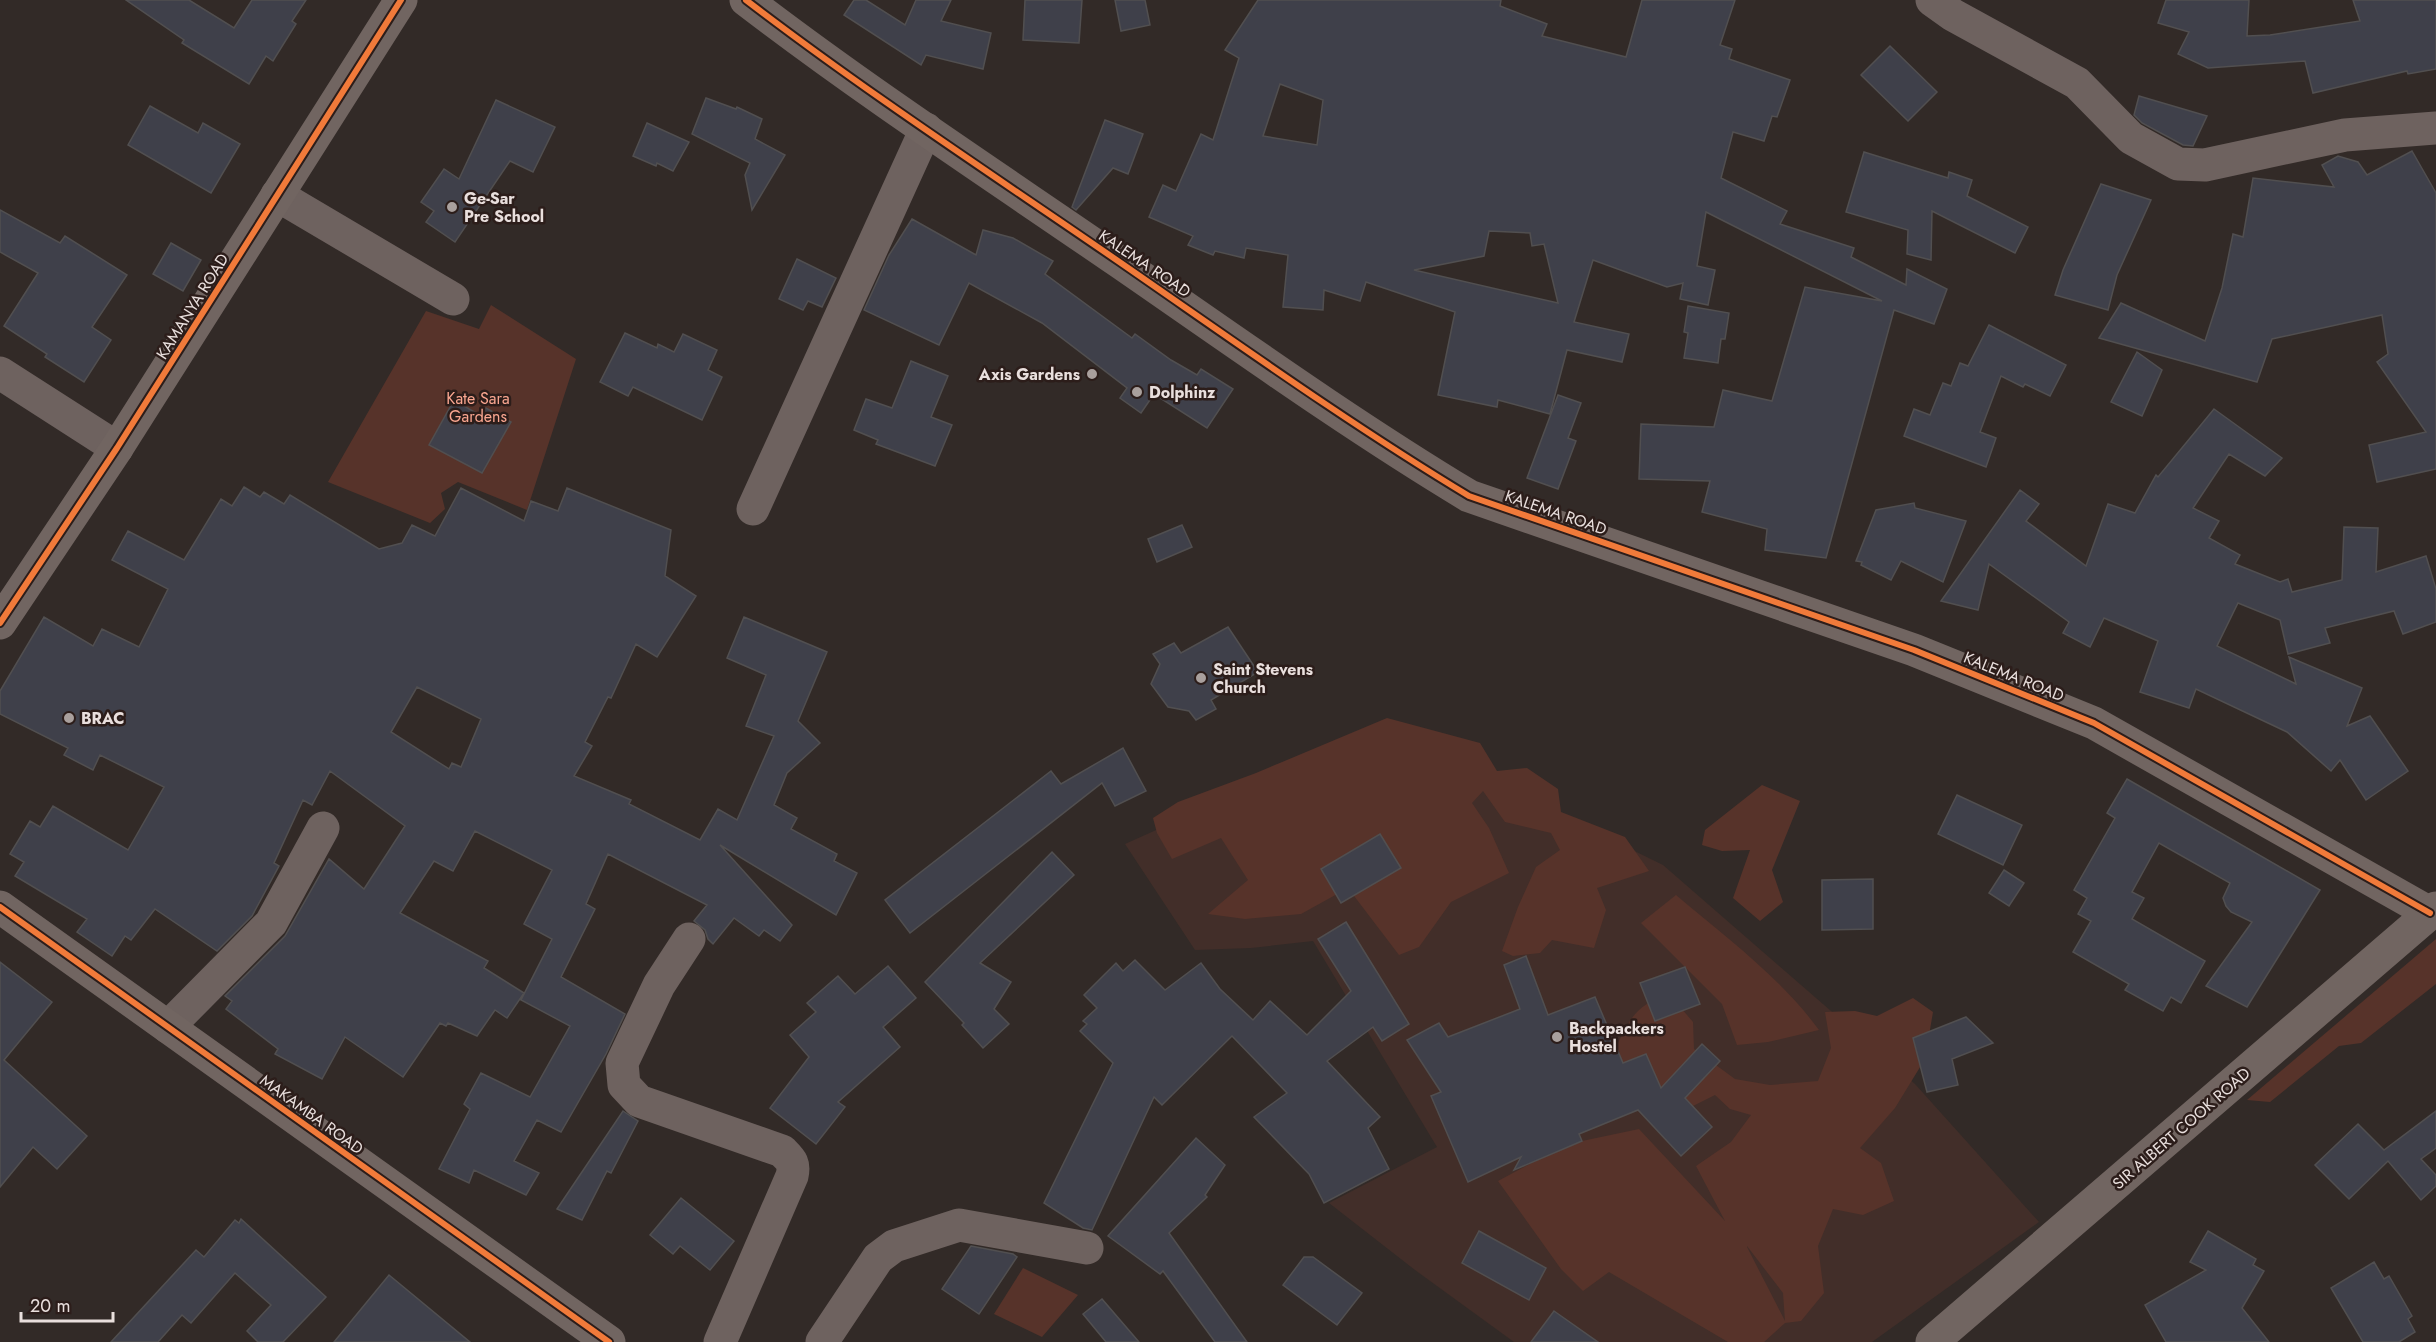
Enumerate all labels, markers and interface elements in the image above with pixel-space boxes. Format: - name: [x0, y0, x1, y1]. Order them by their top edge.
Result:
- place label: Ge-Sar Pre School: [464, 187, 544, 228]
- marker: Ge-Sar Pre School: [445, 200, 459, 214]
- street label: KALEMA ROAD: [1094, 224, 1195, 303]
- street label: KAMANYA ROAD: [151, 249, 234, 364]
- place label: Axis Gardens: [978, 363, 1080, 386]
- marker: Axis Gardens: [1085, 367, 1099, 381]
- place label: Dolphinz: [1149, 381, 1216, 404]
- marker: Dolphinz: [1130, 385, 1144, 399]
- park label: Kate Sara Gardens: [446, 387, 510, 428]
- street label: KALEMA ROAD: [1502, 484, 1610, 541]
- street label: KALEMA ROAD: [1960, 646, 2068, 707]
- place label: Saint Stevens Church: [1213, 658, 1313, 699]
- marker: Saint Stevens Church: [1194, 671, 1208, 685]
- place label: BRAC: [81, 707, 124, 730]
- marker: BRAC: [62, 711, 76, 725]
- place label: Backpackers Hostel: [1569, 1017, 1664, 1058]
- marker: Backpackers Hostel: [1550, 1030, 1564, 1044]
- street label: SIR ALBERT COOK ROAD: [2107, 1062, 2255, 1195]
- street label: MAKAMBA ROAD: [255, 1069, 368, 1160]
- scale bar: [21, 1285, 112, 1323]
- text: 20 m: [30, 1293, 70, 1319]

